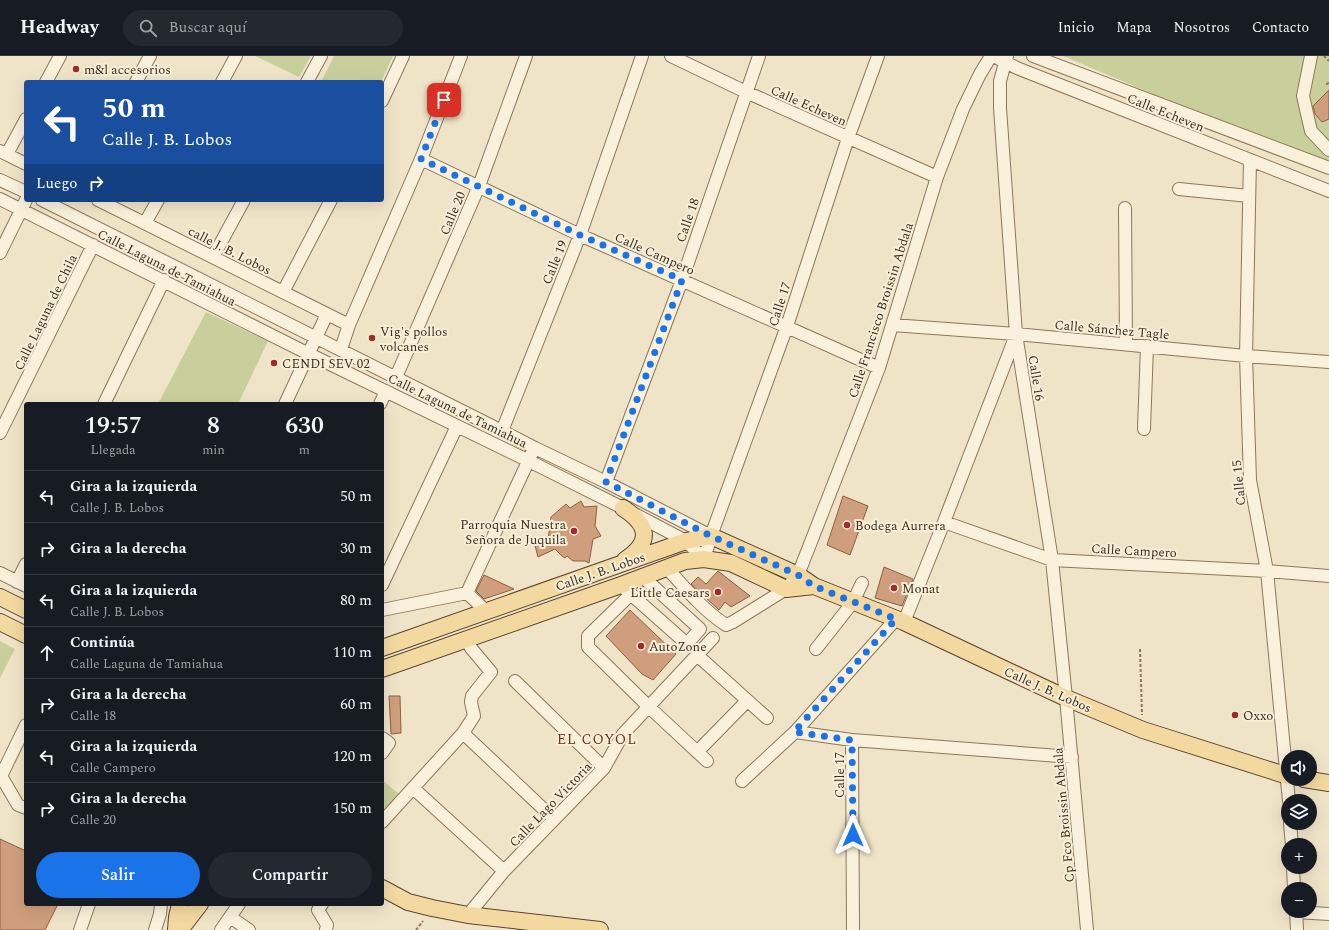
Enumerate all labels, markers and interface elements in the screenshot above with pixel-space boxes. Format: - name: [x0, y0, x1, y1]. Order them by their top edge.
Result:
- search box: [123, 10, 403, 46]
- text: Headway: [20, 13, 99, 42]
- text: Buscar aquí: [169, 16, 247, 39]
- icon: search: [137, 17, 159, 39]
- text: Inicio: [1058, 17, 1094, 38]
- text: Mapa: [1116, 17, 1151, 38]
- text: Nosotros: [1173, 17, 1230, 38]
- text: Contacto: [1252, 17, 1309, 38]
- place label: m&l accesorios: [84, 60, 171, 80]
- marker: m&l accesorios: [71, 64, 81, 74]
- street label: Calle Echeven: [767, 80, 850, 132]
- pin: [427, 83, 461, 117]
- text: 50 m: [102, 87, 166, 130]
- street label: Calle Echeven: [1124, 88, 1208, 138]
- icon: arrive: [433, 89, 455, 111]
- icon: left: [36, 96, 88, 148]
- text: Calle J. B. Lobos: [102, 126, 232, 153]
- text: Luego: [36, 172, 77, 195]
- icon: right: [85, 172, 107, 194]
- street label: Calle 20: [435, 188, 471, 238]
- street label: Calle 18: [671, 195, 705, 245]
- street label: Calle Francisco Broissin Abdala: [843, 219, 919, 401]
- street label: calle J. B. Lobos: [185, 221, 275, 280]
- street label: Calle Laguna de Tamiahua: [94, 224, 240, 312]
- street label: Calle Campero: [611, 227, 698, 281]
- street label: Calle 19: [537, 237, 573, 287]
- street label: Calle Laguna de Chila: [9, 250, 83, 374]
- street label: Calle 17: [763, 279, 797, 329]
- street label: Calle Sánchez Tagle: [1054, 315, 1170, 345]
- place label: Vig's pollos volcanes: [379, 322, 448, 357]
- marker: Vig's pollos volcanes: [367, 333, 377, 343]
- place label: CENDI SEV 02: [282, 354, 370, 374]
- street label: Calle 16: [1023, 354, 1050, 403]
- marker: CENDI SEV 02: [269, 358, 279, 368]
- street label: Calle Laguna de Tamiahua: [384, 368, 531, 454]
- text: 19:57: [84, 408, 142, 444]
- text: 8: [207, 408, 220, 444]
- text: 630: [285, 408, 324, 444]
- text: Llegada: [90, 440, 136, 460]
- text: min: [202, 440, 225, 460]
- text: m: [299, 440, 310, 460]
- street label: Calle 15: [1227, 459, 1251, 507]
- text: Gira a la izquierda: [70, 475, 197, 498]
- text: 50 m: [340, 485, 372, 508]
- icon: left: [36, 486, 58, 508]
- text: Calle J. B. Lobos: [70, 498, 164, 518]
- place label: Parroquia Nuestra Señora de Juquila: [460, 515, 567, 550]
- place label: Bodega Aurrera: [855, 516, 947, 536]
- marker: Bodega Aurrera: [842, 520, 852, 530]
- marker: Parroquia Nuestra Señora de Juquila: [569, 526, 579, 536]
- text: Gira a la derecha: [70, 537, 186, 560]
- text: 30 m: [340, 537, 372, 560]
- icon: right: [36, 538, 58, 560]
- street label: Calle Campero: [1091, 539, 1177, 563]
- street label: Calle J. B. Lobos: [553, 547, 648, 597]
- text: Gira a la izquierda: [70, 579, 197, 602]
- place label: Monat: [902, 579, 940, 599]
- place label: Little Caesars: [630, 583, 710, 603]
- marker: Monat: [889, 583, 899, 593]
- marker: Little Caesars: [713, 587, 723, 597]
- text: 80 m: [340, 589, 372, 612]
- icon: left: [36, 590, 58, 612]
- text: Calle J. B. Lobos: [70, 602, 164, 622]
- text: Continúa: [70, 631, 135, 654]
- place label: AutoZone: [649, 637, 706, 657]
- text: 110 m: [333, 641, 372, 664]
- marker: AutoZone: [636, 641, 646, 651]
- icon: ahead: [36, 642, 58, 664]
- text: Calle Laguna de Tamiahua: [70, 654, 223, 674]
- street label: Calle J. B. Lobos: [1001, 662, 1095, 718]
- text: Gira a la derecha: [70, 683, 186, 706]
- text: 60 m: [340, 693, 372, 716]
- icon: right: [36, 694, 58, 716]
- text: Calle 18: [70, 706, 116, 726]
- place label: Oxxo: [1243, 706, 1273, 726]
- marker: Oxxo: [1230, 710, 1240, 720]
- district label: EL COYOL: [557, 729, 637, 750]
- text: Gira a la izquierda: [70, 735, 197, 758]
- text: 120 m: [333, 745, 372, 768]
- icon: left: [36, 746, 58, 768]
- street label: Cp Fco Broissin Abdala: [1048, 746, 1080, 883]
- map controls: [1281, 750, 1317, 918]
- button: sound: [1281, 750, 1317, 786]
- street label: Calle 17: [830, 752, 850, 798]
- street label: Calle Lago Victoria: [505, 757, 597, 852]
- text: Calle Campero: [70, 758, 156, 778]
- text: Gira a la derecha: [70, 787, 186, 810]
- button: layers: [1281, 794, 1317, 830]
- text: 150 m: [333, 797, 372, 820]
- icon: right: [36, 798, 58, 820]
- text: Calle 20: [70, 810, 116, 830]
- position arrow: [832, 814, 874, 856]
- button: +: [1281, 838, 1317, 874]
- button: Salir: [36, 852, 200, 898]
- button: Compartir: [208, 852, 372, 898]
- button: −: [1281, 882, 1317, 918]

